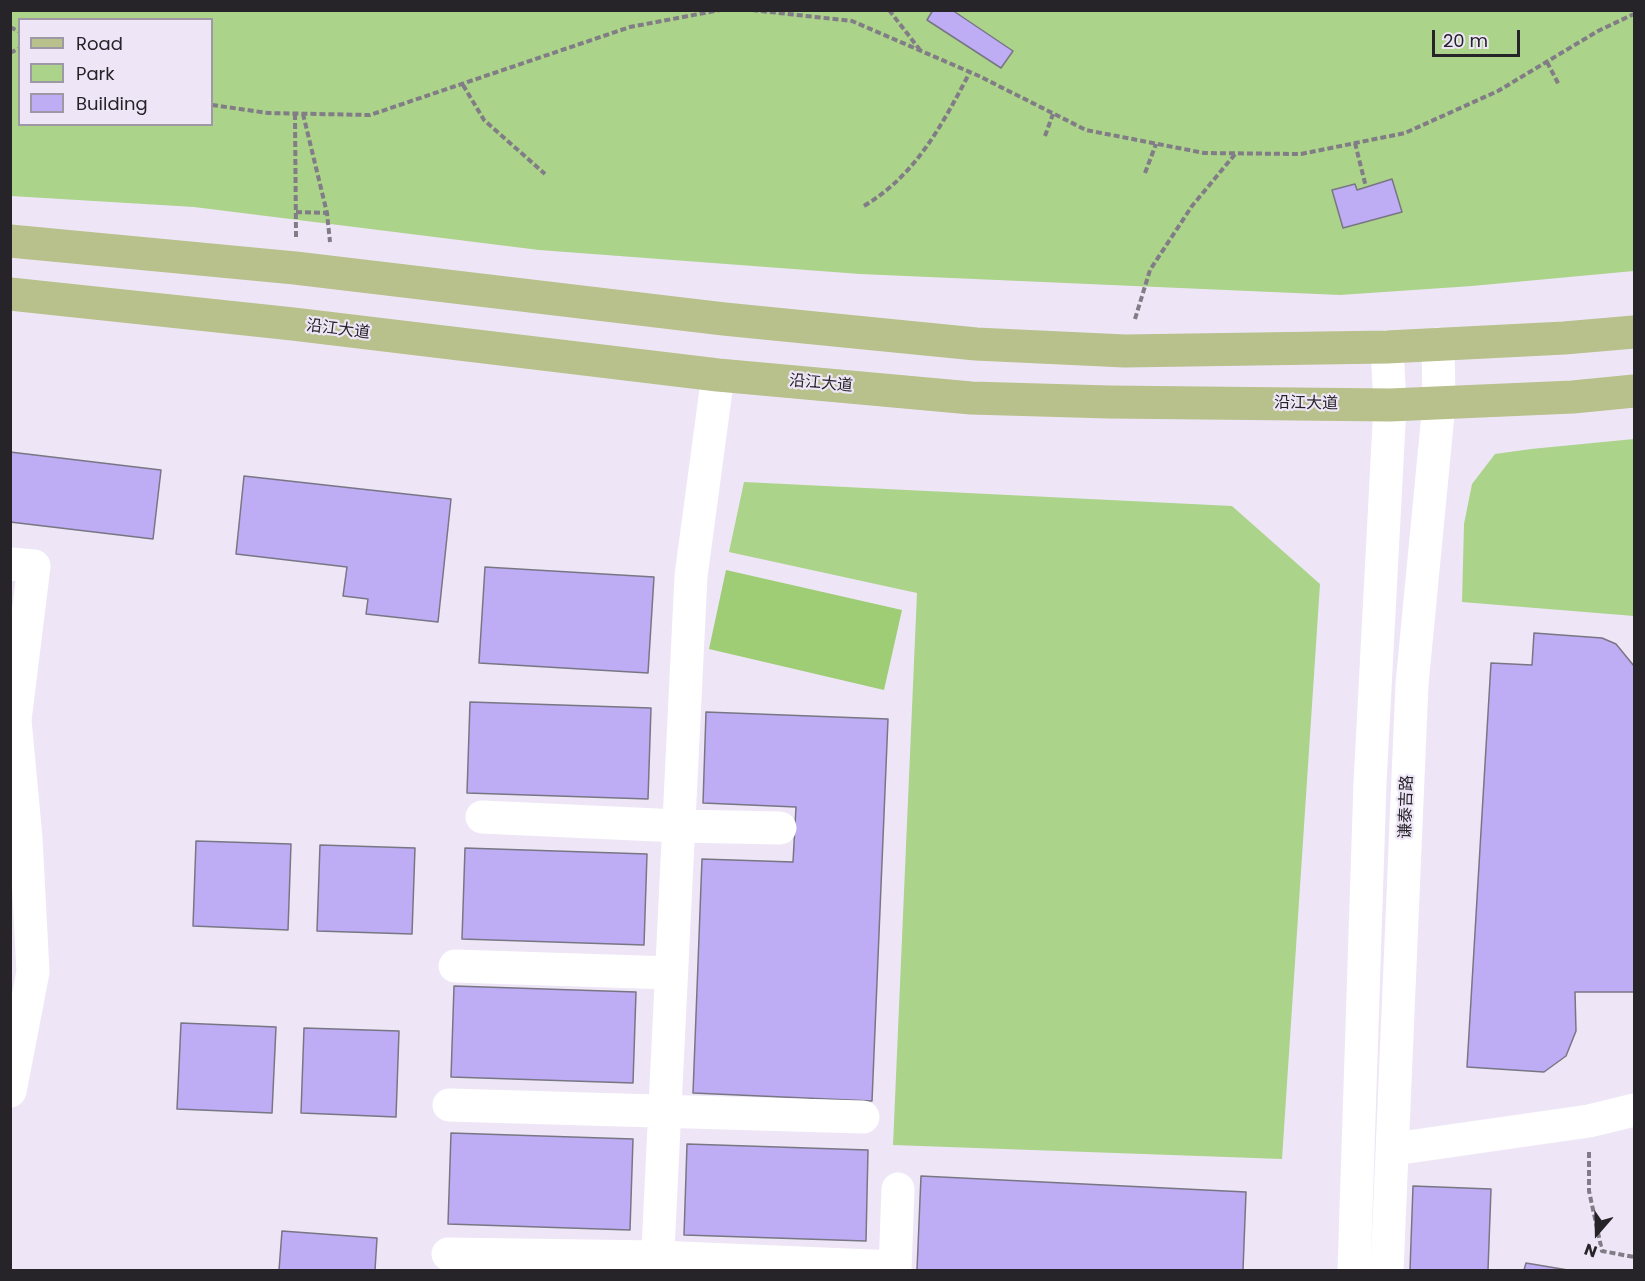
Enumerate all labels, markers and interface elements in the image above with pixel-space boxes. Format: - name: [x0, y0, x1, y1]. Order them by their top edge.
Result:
- legend: [18, 18, 213, 126]
- scale bar: [1435, 18, 1524, 56]
- text: 20 m: [1443, 28, 1488, 53]
- text: Road: [76, 31, 123, 56]
- text: Park: [76, 61, 115, 86]
- text: Building: [76, 91, 148, 116]
- street label: 沿江大道: [305, 317, 371, 343]
- street label: 沿江大道: [788, 372, 854, 396]
- street label: 沿江大道: [1274, 394, 1338, 414]
- street label: 谦泰吉路: [1396, 775, 1418, 839]
- north arrow: [1567, 1203, 1627, 1263]
- text: N: [1581, 1238, 1600, 1263]

